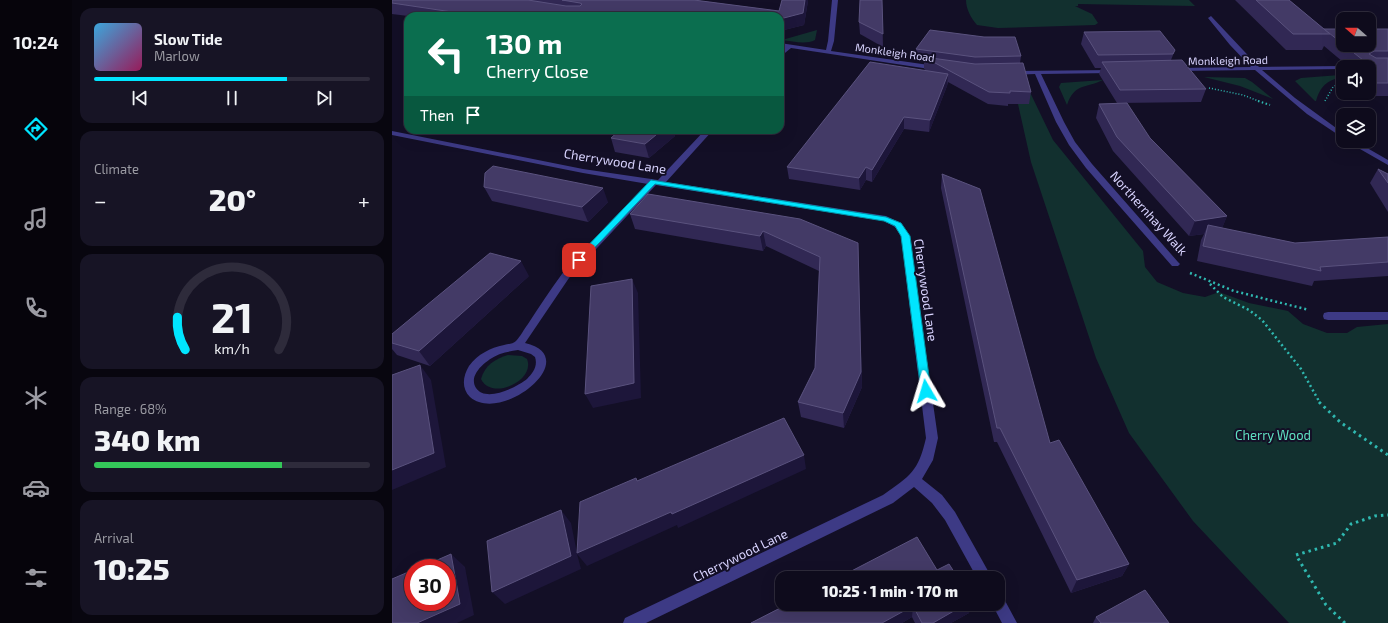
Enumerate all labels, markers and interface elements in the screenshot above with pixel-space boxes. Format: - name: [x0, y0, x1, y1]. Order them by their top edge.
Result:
- north arrow: [1336, 12, 1376, 52]
- map controls: [1336, 12, 1376, 148]
- text: 130 m: [486, 26, 562, 60]
- icon: left: [420, 28, 472, 80]
- text: Slow Tide: [154, 30, 222, 48]
- text: 10:24: [13, 31, 59, 53]
- street label: Monkleigh Road: [854, 40, 936, 64]
- text: Marlow: [154, 48, 200, 64]
- street label: Monkleigh Road: [1188, 53, 1268, 67]
- text: Cherry Close: [486, 60, 589, 82]
- button: sound: [1336, 60, 1376, 100]
- icon: previous: [129, 87, 151, 109]
- icon: pause: [221, 87, 243, 109]
- icon: next: [313, 87, 335, 109]
- icon: arrive: [462, 104, 484, 126]
- text: Then: [420, 106, 454, 124]
- button: layers: [1336, 108, 1376, 148]
- icon: directions: [22, 115, 50, 143]
- street label: Cherrywood Lane: [563, 145, 667, 177]
- text: Climate: [94, 161, 139, 177]
- street label: Northernhay Walk: [1107, 168, 1191, 259]
- text: 20°: [209, 181, 256, 217]
- text: −: [94, 187, 107, 213]
- text: +: [358, 187, 370, 213]
- icon: music: [22, 205, 50, 233]
- street label: Cherrywood Lane: [911, 238, 941, 342]
- pin: [562, 243, 596, 277]
- icon: arrive: [568, 249, 590, 271]
- text: 21: [211, 290, 253, 340]
- icon: phone: [22, 294, 50, 322]
- text: km/h: [214, 339, 250, 356]
- position arrow: [905, 370, 947, 412]
- icon: climate: [22, 384, 50, 412]
- text: Range · 68%: [94, 401, 167, 417]
- text: 340 km: [94, 421, 201, 457]
- park label: Cherry Wood: [1235, 427, 1311, 443]
- icon: car: [22, 474, 50, 502]
- street label: Cherrywood Lane: [690, 525, 790, 585]
- text: Arrival: [94, 530, 134, 546]
- text: 10:25: [94, 550, 170, 586]
- speed limit sign: 30: [404, 559, 456, 611]
- icon: filters: [22, 564, 50, 592]
- text: 10:25 · 1 min · 170 m: [822, 582, 958, 600]

